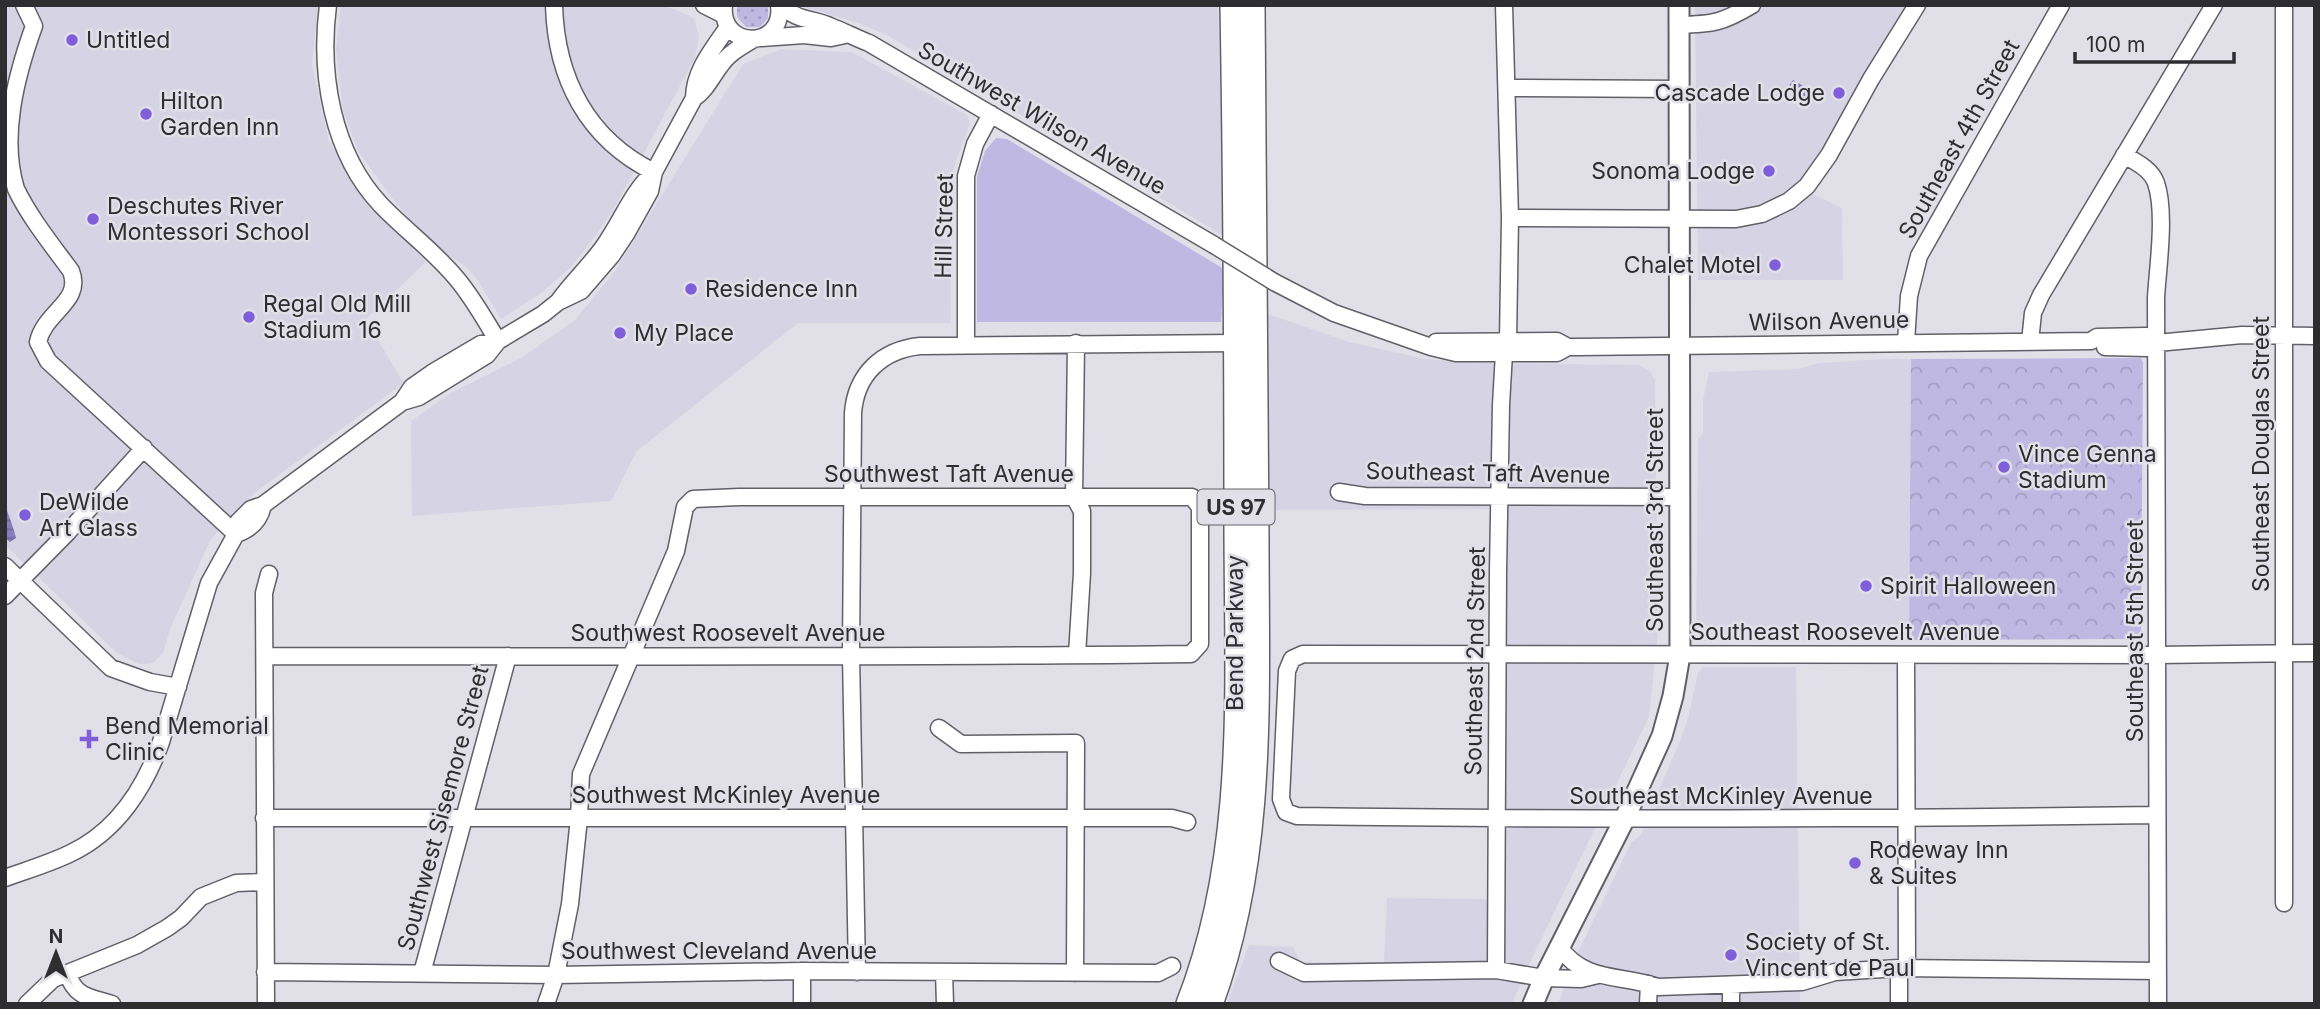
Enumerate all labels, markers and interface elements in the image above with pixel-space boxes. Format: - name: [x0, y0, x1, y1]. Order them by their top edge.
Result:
- scale bar: [2075, 21, 2234, 65]
- place label: Untitled: [86, 26, 170, 54]
- marker: Untitled: [64, 32, 80, 48]
- text: 100 m: [2086, 32, 2145, 57]
- street label: Southeast 4th Street: [1893, 34, 2026, 243]
- street label: Southwest Wilson Avenue: [913, 35, 1171, 201]
- place label: Cascade Lodge: [1655, 79, 1825, 107]
- marker: Cascade Lodge: [1831, 85, 1847, 101]
- place label: Hilton Garden Inn: [160, 87, 279, 141]
- marker: Hilton Garden Inn: [138, 106, 154, 122]
- place label: Sonoma Lodge: [1591, 157, 1755, 185]
- marker: Sonoma Lodge: [1761, 163, 1777, 179]
- street label: Hill Street: [929, 173, 959, 279]
- place label: Deschutes River Montessori School: [107, 192, 310, 246]
- marker: Deschutes River Montessori School: [85, 211, 101, 227]
- place label: Chalet Motel: [1624, 251, 1761, 279]
- marker: Chalet Motel: [1767, 257, 1783, 273]
- place label: Residence Inn: [705, 275, 858, 303]
- marker: Residence Inn: [683, 281, 699, 297]
- place label: Regal Old Mill Stadium 16: [263, 290, 411, 344]
- street label: Wilson Avenue: [1748, 306, 1910, 336]
- marker: Regal Old Mill Stadium 16: [241, 309, 257, 325]
- street label: Southeast Douglas Street: [2247, 316, 2275, 592]
- place label: My Place: [634, 319, 734, 347]
- marker: My Place: [612, 325, 628, 341]
- street label: Southeast 3rd Street: [1641, 408, 1669, 632]
- place label: Vince Genna Stadium: [2018, 440, 2157, 494]
- street label: Southeast Taft Avenue: [1366, 457, 1610, 489]
- marker: Vince Genna Stadium: [1996, 459, 2012, 475]
- street label: Southwest Taft Avenue: [824, 460, 1074, 488]
- place label: DeWilde Art Glass: [39, 488, 138, 542]
- road number: US 97: [1198, 490, 1274, 524]
- marker: DeWilde Art Glass: [17, 507, 33, 523]
- street label: Southeast 5th Street: [2121, 519, 2149, 742]
- street label: Southeast 2nd Street: [1459, 546, 1491, 776]
- street label: Bend Parkway: [1221, 555, 1249, 711]
- place label: Spirit Halloween: [1880, 572, 2056, 600]
- marker: Spirit Halloween: [1858, 578, 1874, 594]
- street label: Southeast Roosevelt Avenue: [1690, 618, 2000, 646]
- street label: Southwest Roosevelt Avenue: [571, 619, 885, 647]
- street label: Southwest Sisemore Street: [391, 662, 495, 954]
- place label: Bend Memorial Clinic: [105, 712, 269, 766]
- marker: Bend Memorial Clinic: [79, 729, 99, 749]
- street label: Southwest McKinley Avenue: [572, 781, 880, 809]
- street label: Southeast McKinley Avenue: [1569, 782, 1873, 810]
- place label: Rodeway Inn & Suites: [1869, 836, 2008, 890]
- marker: Rodeway Inn & Suites: [1847, 855, 1863, 871]
- north arrow: [21, 918, 91, 988]
- text: N: [49, 925, 63, 948]
- place label: Society of St. Vincent de Paul: [1745, 928, 1915, 982]
- street label: Southwest Cleveland Avenue: [561, 937, 877, 965]
- marker: Society of St. Vincent de Paul: [1723, 947, 1739, 963]

